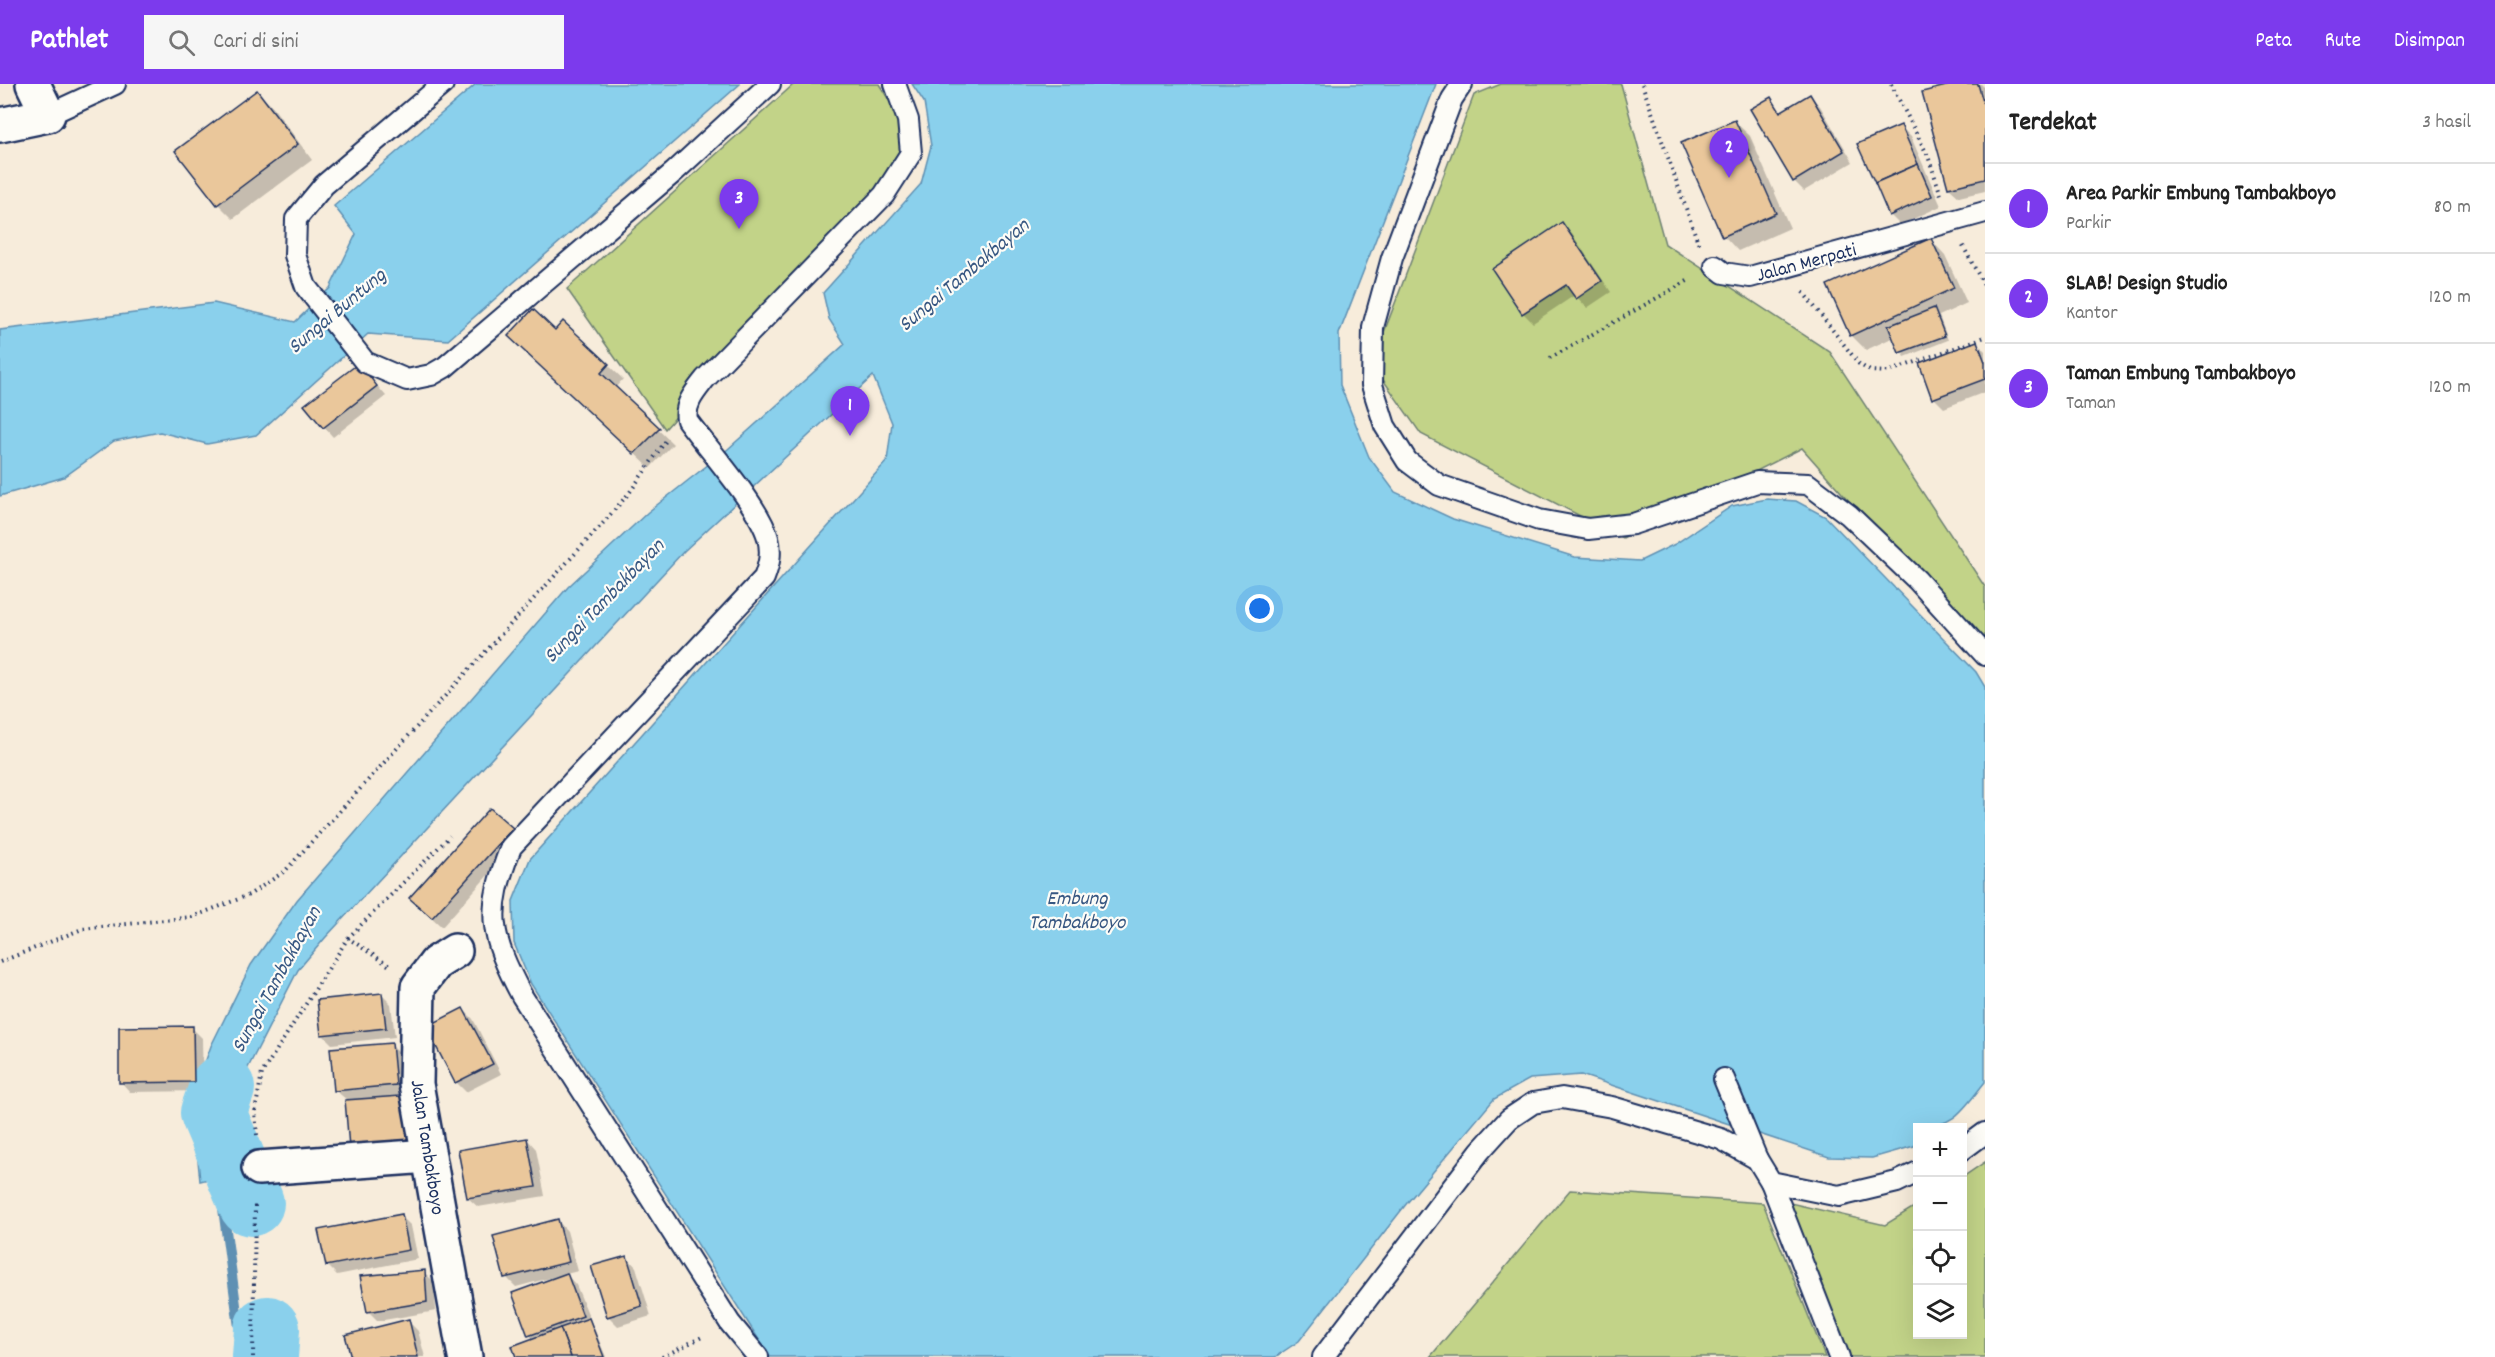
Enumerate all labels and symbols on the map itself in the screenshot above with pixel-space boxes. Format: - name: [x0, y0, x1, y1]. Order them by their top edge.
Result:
- pin: 2: [1710, 128, 1748, 178]
- pin: 3: [720, 180, 758, 229]
- water label: Sungai Tambakbayan: [893, 212, 1038, 340]
- street label: Jalan Merpati: [1754, 237, 1860, 291]
- water label: Sungai Buntung: [282, 262, 394, 362]
- pin: 1: [830, 386, 870, 436]
- water label: Sungai Tambakbayan: [538, 532, 673, 671]
- your location: [1245, 594, 1274, 623]
- water label: Embung Tambakboyo: [1029, 885, 1127, 939]
- water label: Sungai Tambakbayan: [225, 901, 331, 1059]
- street label: Jalan Tambakboyo: [402, 1078, 451, 1217]

